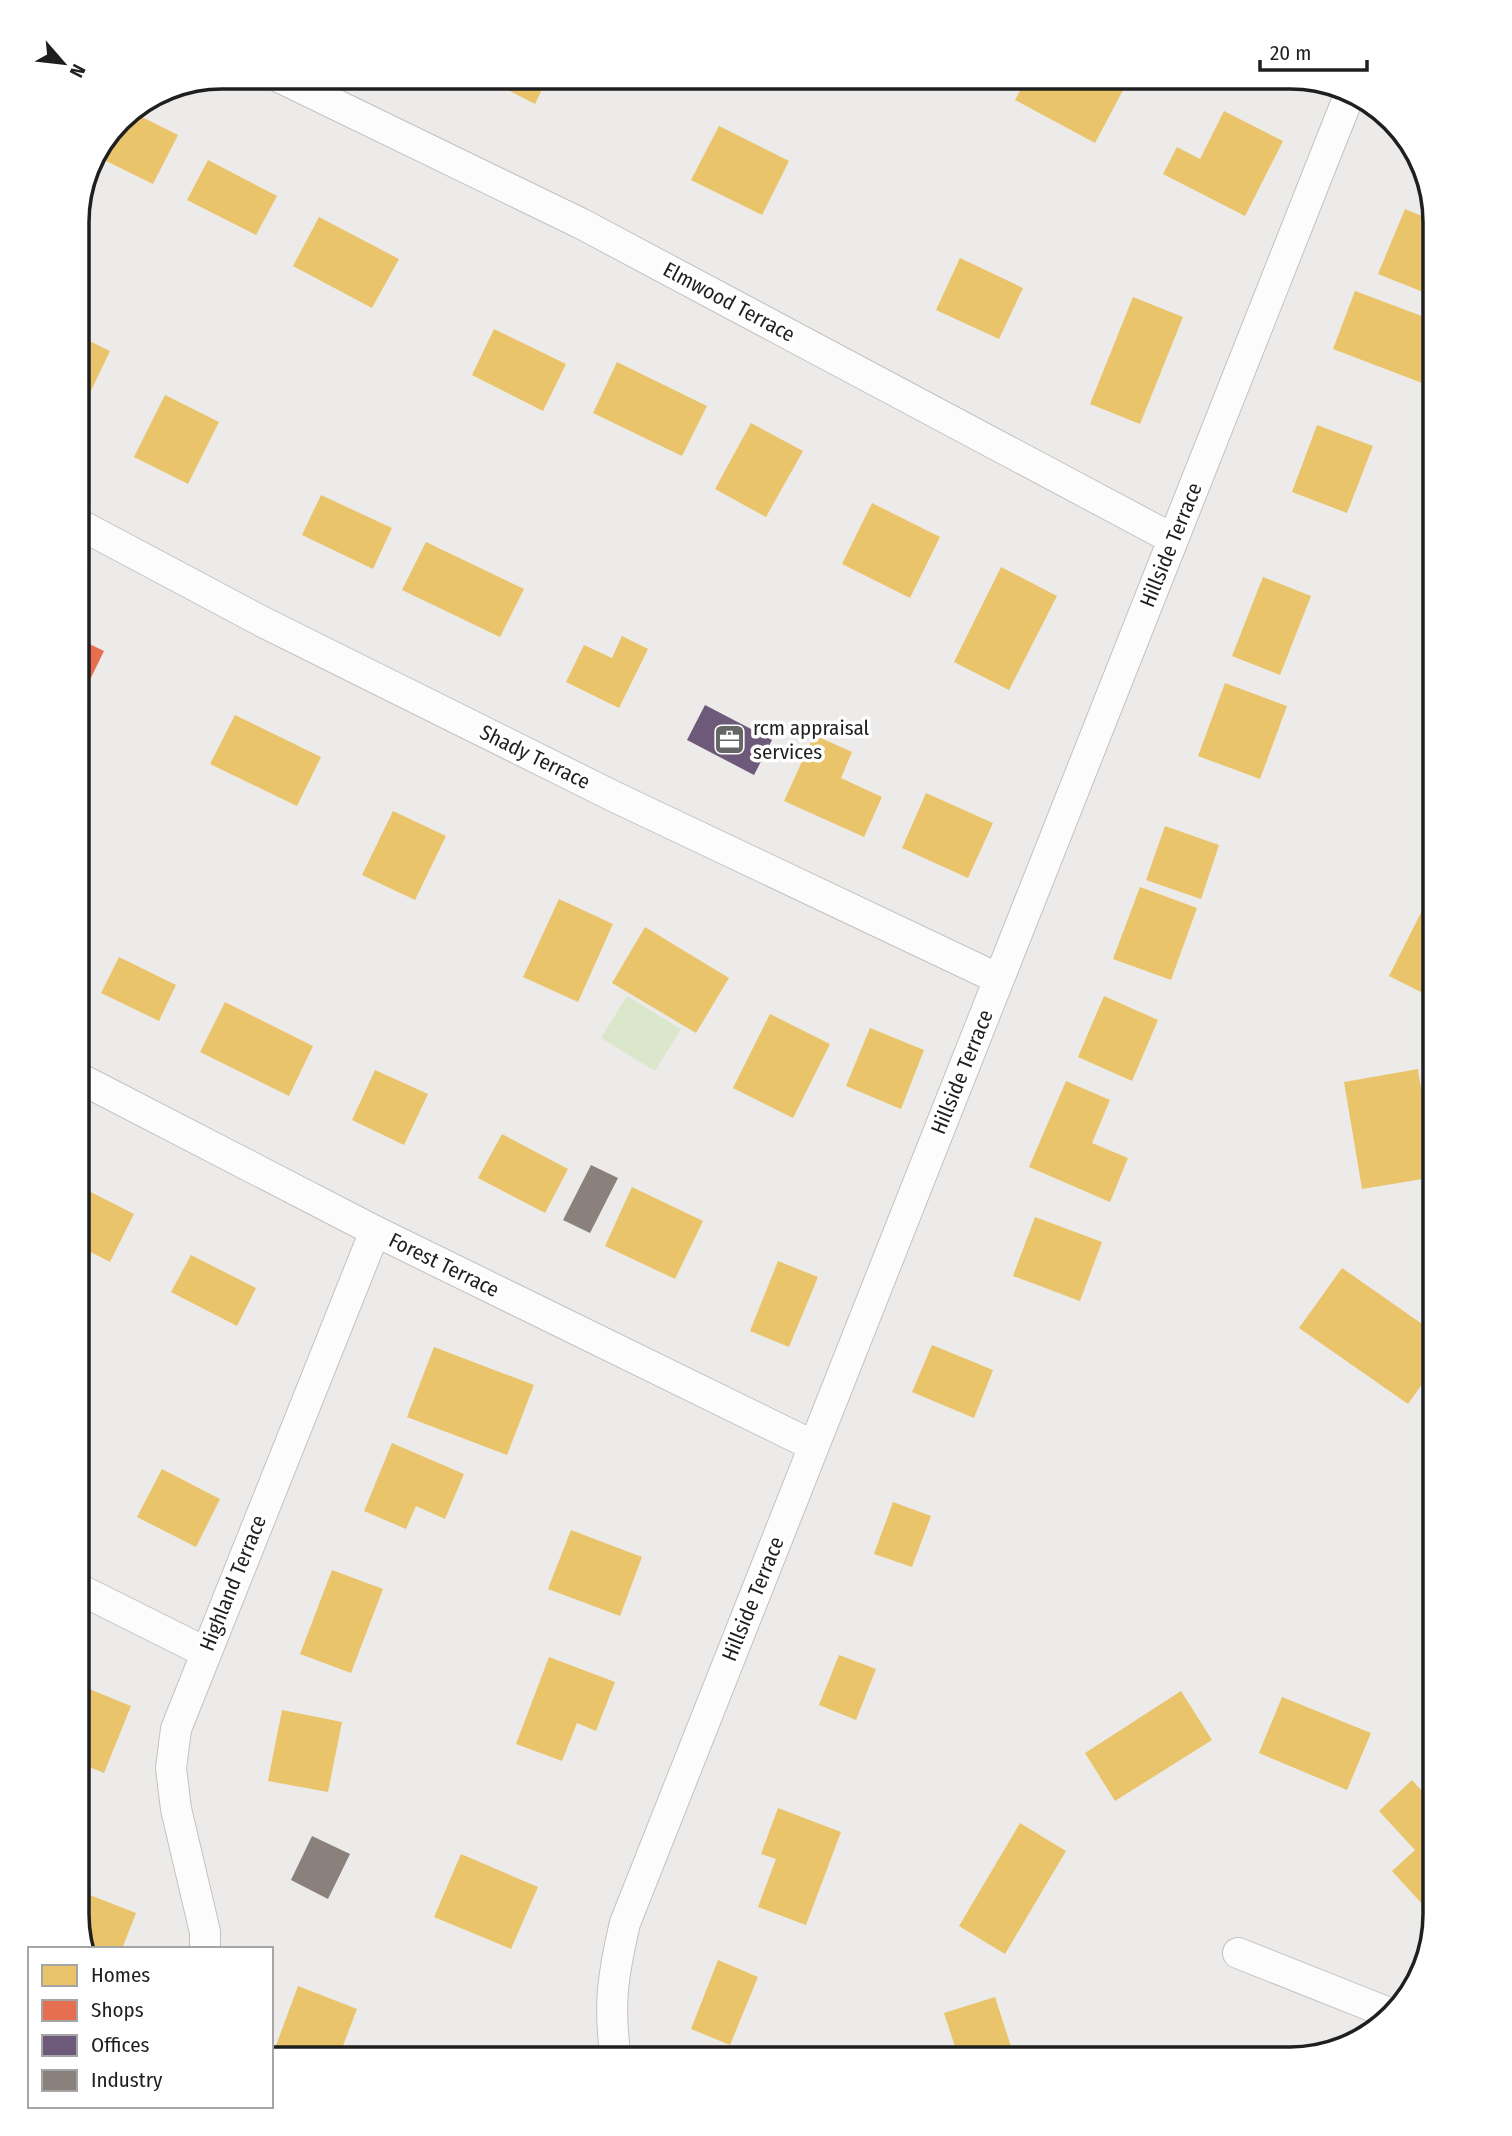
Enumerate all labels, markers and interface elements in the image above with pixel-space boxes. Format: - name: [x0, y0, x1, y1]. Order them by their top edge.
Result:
- north arrow: [28, 28, 98, 98]
- scale bar: [1260, 28, 1367, 72]
- text: 20 m: [1270, 40, 1311, 66]
- text: N: [65, 60, 90, 81]
- street label: Elmwood Terrace: [659, 256, 799, 348]
- street label: Hillside Terrace: [1134, 479, 1208, 611]
- place label: rcm appraisal services: [753, 715, 870, 765]
- street label: Shady Terrace: [476, 719, 594, 795]
- office icon: rcm appraisal services: [713, 723, 747, 757]
- street label: Hillside Terrace: [925, 1006, 999, 1138]
- street label: Forest Terrace: [385, 1227, 503, 1303]
- street label: Highland Terrace: [194, 1511, 272, 1655]
- street label: Hillside Terrace: [716, 1533, 790, 1665]
- legend: [28, 1947, 273, 2108]
- text: Homes: [91, 1962, 150, 1988]
- text: Shops: [91, 1997, 144, 2023]
- text: Offices: [91, 2032, 150, 2058]
- text: Industry: [91, 2067, 163, 2093]

